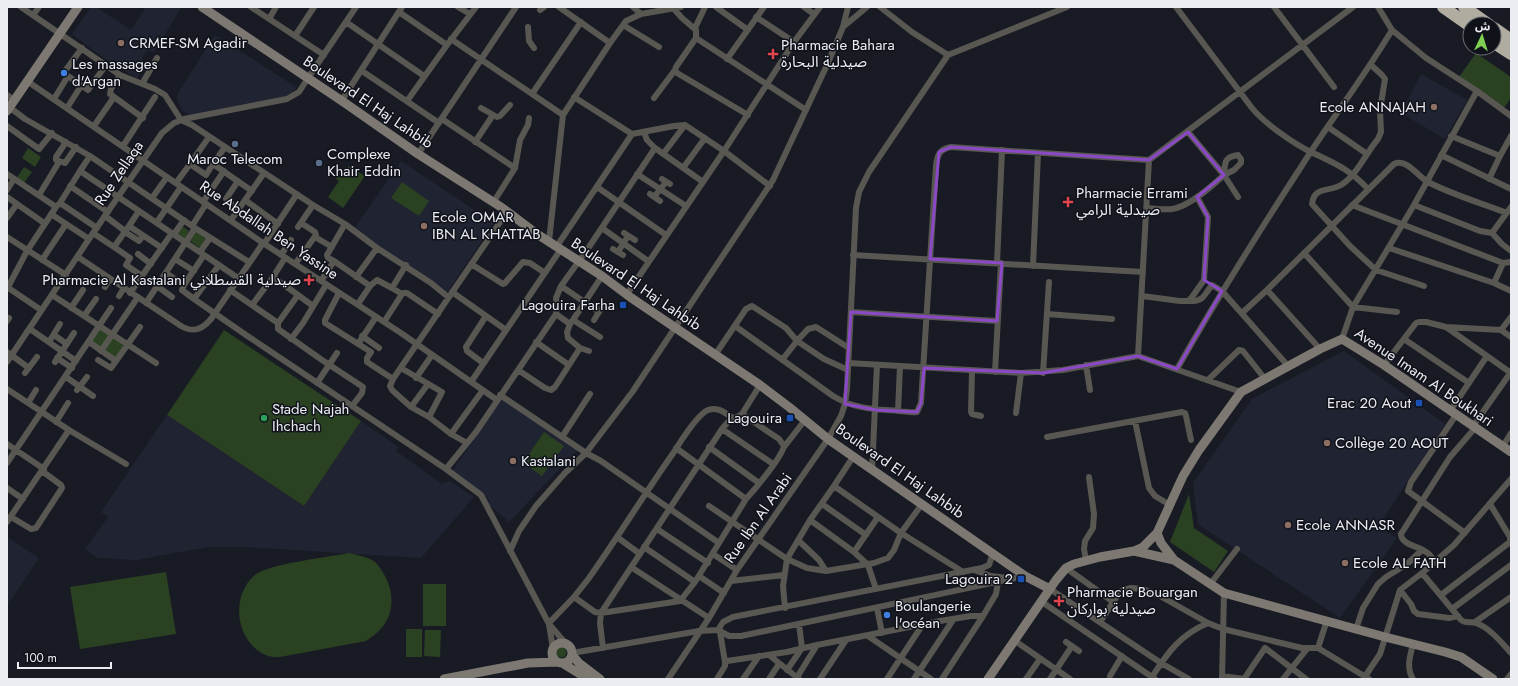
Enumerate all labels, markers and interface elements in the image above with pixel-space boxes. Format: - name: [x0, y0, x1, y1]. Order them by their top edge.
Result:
- north arrow: [1462, 16, 1502, 56]
- text: ش: [1475, 18, 1491, 35]
- place label: CRMEF-SM Agadir: [129, 32, 248, 54]
- place label: Pharmacie Bahara صيدلية البحارة: [781, 34, 895, 73]
- marker: CRMEF-SM Agadir: [116, 38, 126, 48]
- marker: Pharmacie Bahara صيدلية البحارة: [768, 49, 778, 59]
- street label: Boulevard El Haj Lahbib: [299, 50, 438, 154]
- place label: Les massages d'Argan: [72, 53, 158, 92]
- marker: Les massages d'Argan: [59, 68, 69, 78]
- place label: Ecole ANNAJAH: [1319, 96, 1426, 118]
- marker: Ecole ANNAJAH: [1429, 102, 1439, 112]
- street label: Rue Zellaqa: [89, 136, 149, 210]
- marker: Maroc Telecom: [230, 139, 240, 149]
- place label: Complexe Khair Eddin: [327, 143, 401, 182]
- place label: Maroc Telecom: [187, 148, 283, 170]
- marker: Complexe Khair Eddin: [314, 158, 324, 168]
- street label: Rue Abdallah Ben Yassine: [195, 175, 343, 285]
- place label: Pharmacie Errami صيدلية الرامي: [1076, 182, 1188, 221]
- marker: Pharmacie Errami صيدلية الرامي: [1063, 197, 1073, 207]
- place label: Ecole OMAR IBN AL KHATTAB: [432, 206, 541, 245]
- marker: Ecole OMAR IBN AL KHATTAB: [419, 221, 429, 231]
- street label: Boulevard El Haj Lahbib: [567, 232, 706, 336]
- place label: Pharmacie Al Kastalani صيدلية القسطلاني: [42, 269, 301, 291]
- marker: Pharmacie Al Kastalani صيدلية القسطلاني: [304, 275, 314, 285]
- place label: Lagouira Farha: [521, 294, 615, 316]
- marker: Lagouira Farha: [618, 300, 628, 310]
- street label: Avenue Imam Al Boukhari: [1350, 322, 1498, 432]
- place label: Erac 20 Aout: [1327, 392, 1411, 414]
- place label: Stade Najah Ihchach: [272, 398, 350, 437]
- marker: Erac 20 Aout: [1414, 398, 1424, 408]
- place label: Lagouira: [727, 407, 782, 429]
- marker: Stade Najah Ihchach: [259, 413, 269, 423]
- marker: Lagouira: [785, 413, 795, 423]
- street label: Boulevard El Haj Lahbib: [831, 418, 969, 524]
- place label: Collège 20 AOUT: [1335, 432, 1449, 454]
- marker: Collège 20 AOUT: [1322, 438, 1332, 448]
- place label: Kastalani: [521, 450, 576, 472]
- marker: Kastalani: [508, 456, 518, 466]
- street label: Rue Ibn Al Arabi: [719, 468, 797, 568]
- place label: Ecole ANNASR: [1296, 514, 1396, 536]
- marker: Ecole ANNASR: [1283, 520, 1293, 530]
- place label: Ecole AL FATH: [1353, 552, 1446, 574]
- marker: Ecole AL FATH: [1340, 558, 1350, 568]
- place label: Lagouira 2: [945, 568, 1013, 590]
- marker: Lagouira 2: [1016, 574, 1026, 584]
- place label: Pharmacie Bouargan صيدلية بواركان: [1067, 581, 1198, 620]
- place label: Boulangerie l'océan: [895, 595, 971, 634]
- marker: Pharmacie Bouargan صيدلية بواركان: [1054, 596, 1064, 606]
- marker: Boulangerie l'océan: [882, 610, 892, 620]
- scale bar: [18, 644, 111, 670]
- text: 100 m: [24, 649, 57, 667]

